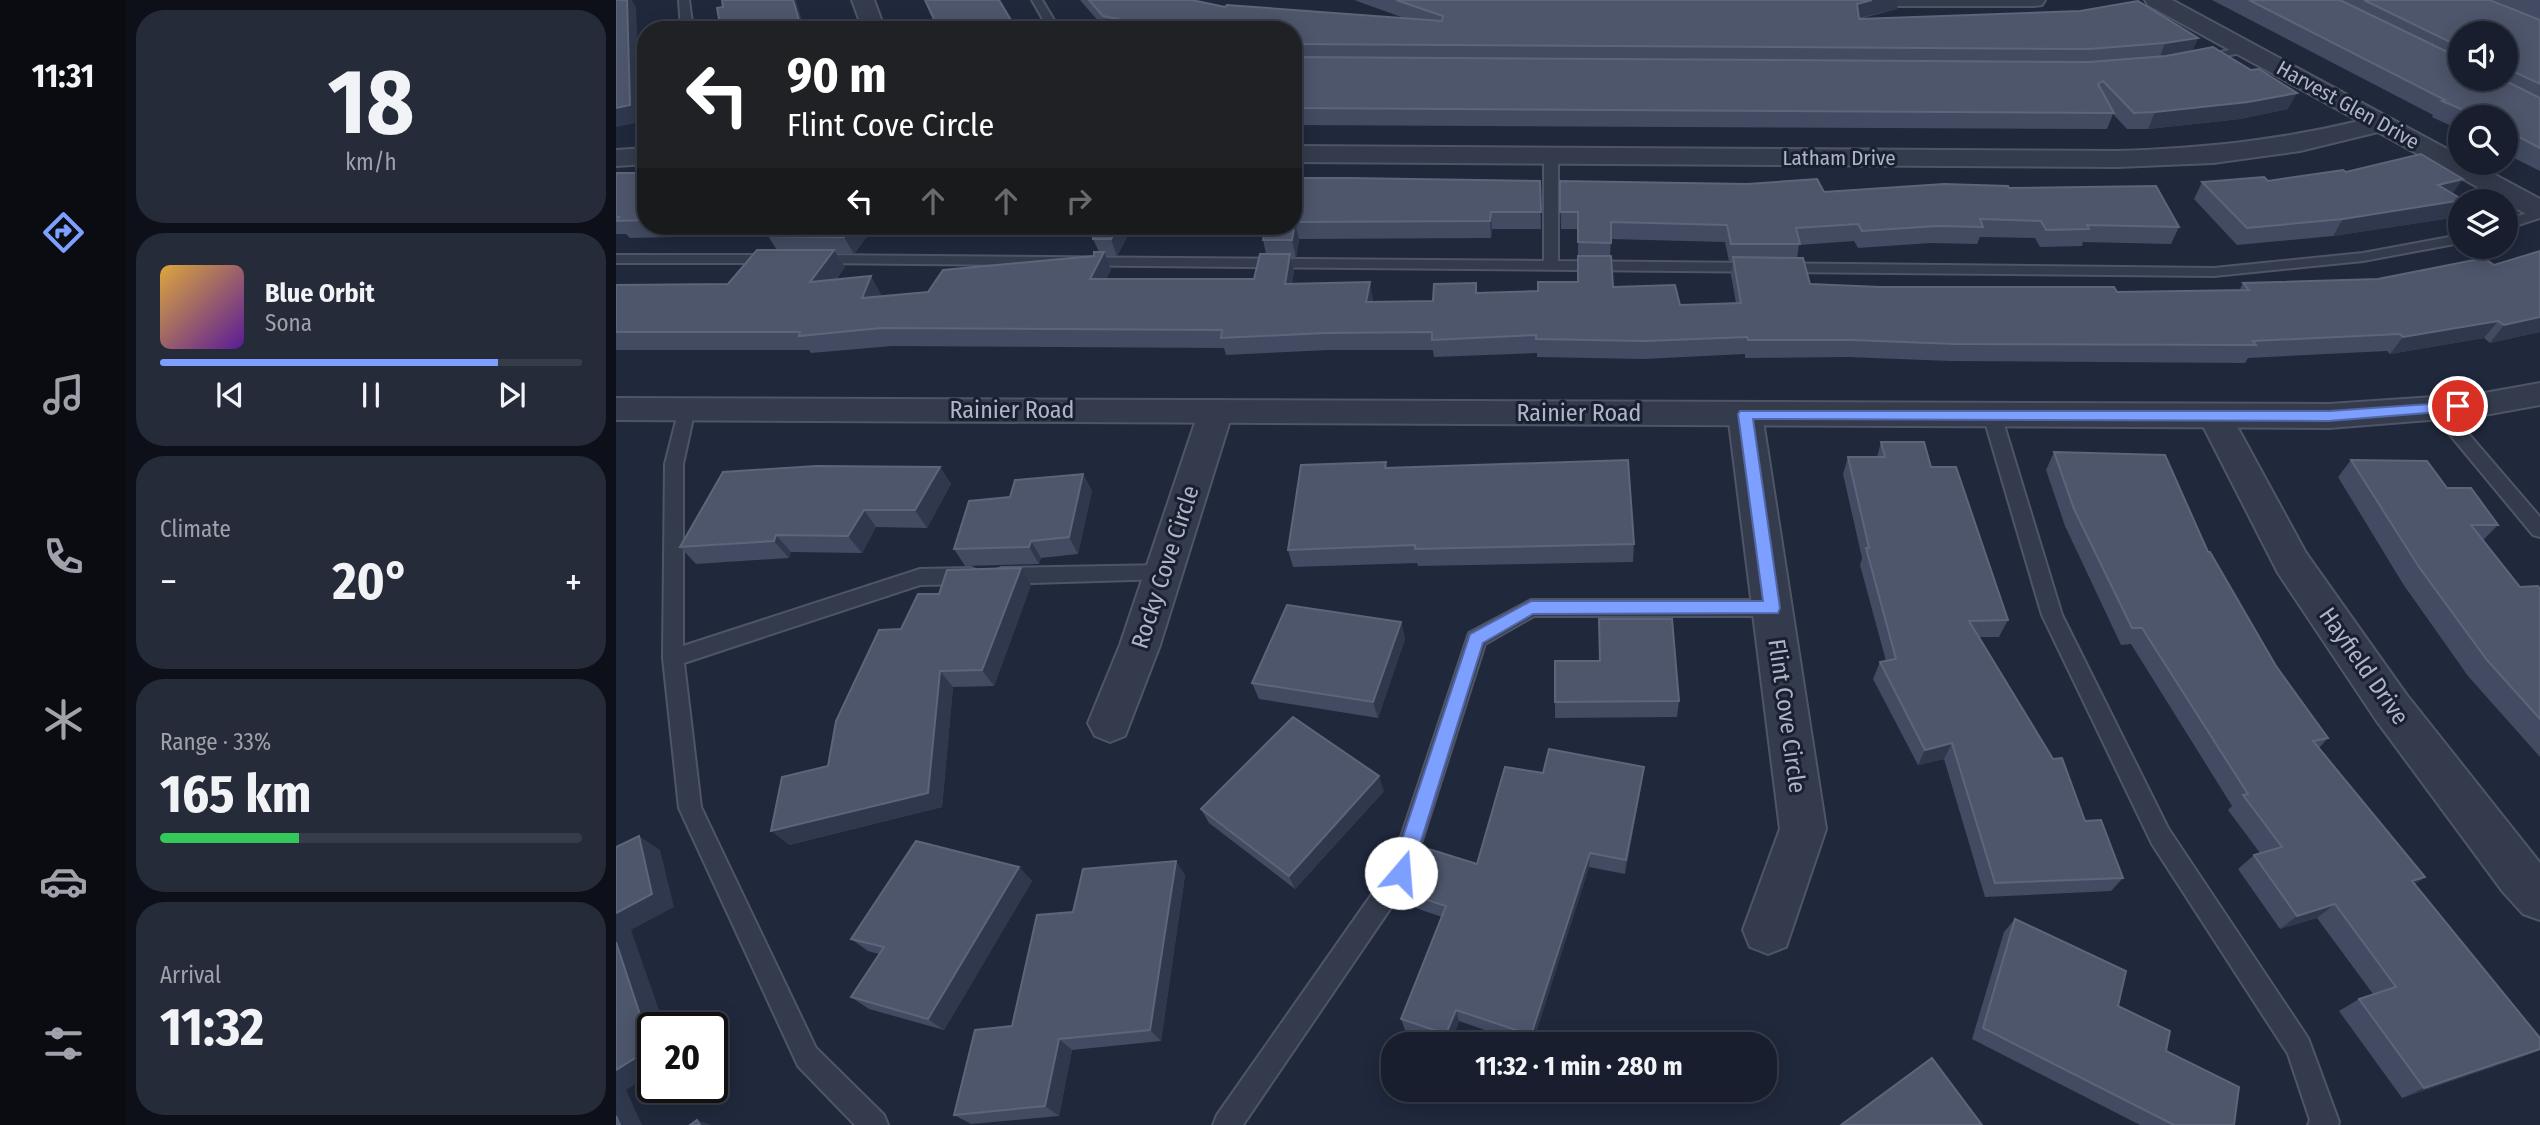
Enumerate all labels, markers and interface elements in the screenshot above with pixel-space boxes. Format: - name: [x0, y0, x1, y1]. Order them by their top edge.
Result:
- map controls: [2448, 21, 2518, 259]
- button: sound: [2448, 21, 2518, 91]
- text: 90 m: [787, 46, 887, 105]
- text: 18: [328, 48, 414, 157]
- icon: left: [672, 49, 763, 140]
- street label: Harvest Glen Drive: [2272, 55, 2424, 155]
- text: 11:31: [32, 57, 94, 95]
- button: search: [2448, 105, 2518, 175]
- text: Flint Cove Circle: [787, 106, 994, 144]
- street label: Latham Drive: [1782, 145, 1896, 171]
- text: km/h: [345, 148, 397, 176]
- icon: left: [841, 182, 879, 220]
- icon: ahead: [914, 182, 952, 220]
- icon: ahead: [987, 182, 1025, 220]
- icon: right: [1060, 182, 1098, 220]
- button: layers: [2448, 189, 2518, 259]
- icon: directions: [39, 208, 88, 257]
- text: Blue Orbit: [265, 278, 375, 309]
- text: Sona: [265, 309, 312, 337]
- icon: music: [39, 370, 88, 419]
- icon: previous: [211, 376, 249, 414]
- icon: pause: [352, 376, 390, 414]
- icon: next: [493, 376, 531, 414]
- pin: [2428, 376, 2488, 436]
- icon: arrive: [2439, 387, 2477, 425]
- street label: Rainier Road: [950, 396, 1074, 424]
- street label: Rainier Road: [1517, 399, 1641, 427]
- street label: Rocky Cove Circle: [1125, 482, 1205, 652]
- text: Climate: [160, 515, 231, 543]
- icon: phone: [39, 532, 88, 581]
- text: 20°: [333, 550, 409, 613]
- text: −: [160, 559, 177, 605]
- text: +: [565, 559, 582, 605]
- street label: Hayfield Drive: [2313, 602, 2415, 730]
- street label: Flint Cove Circle: [1762, 637, 1812, 795]
- icon: climate: [39, 695, 88, 744]
- text: Range · 33%: [160, 728, 271, 756]
- text: 165 km: [160, 763, 311, 826]
- position arrow: [1364, 836, 1438, 910]
- icon: car: [39, 857, 88, 906]
- text: Arrival: [160, 961, 221, 989]
- text: 11:32: [160, 996, 264, 1059]
- speed limit sign: 20: [637, 1012, 728, 1103]
- icon: filters: [39, 1019, 88, 1068]
- text: 11:32 · 1 min · 280 m: [1475, 1051, 1683, 1082]

